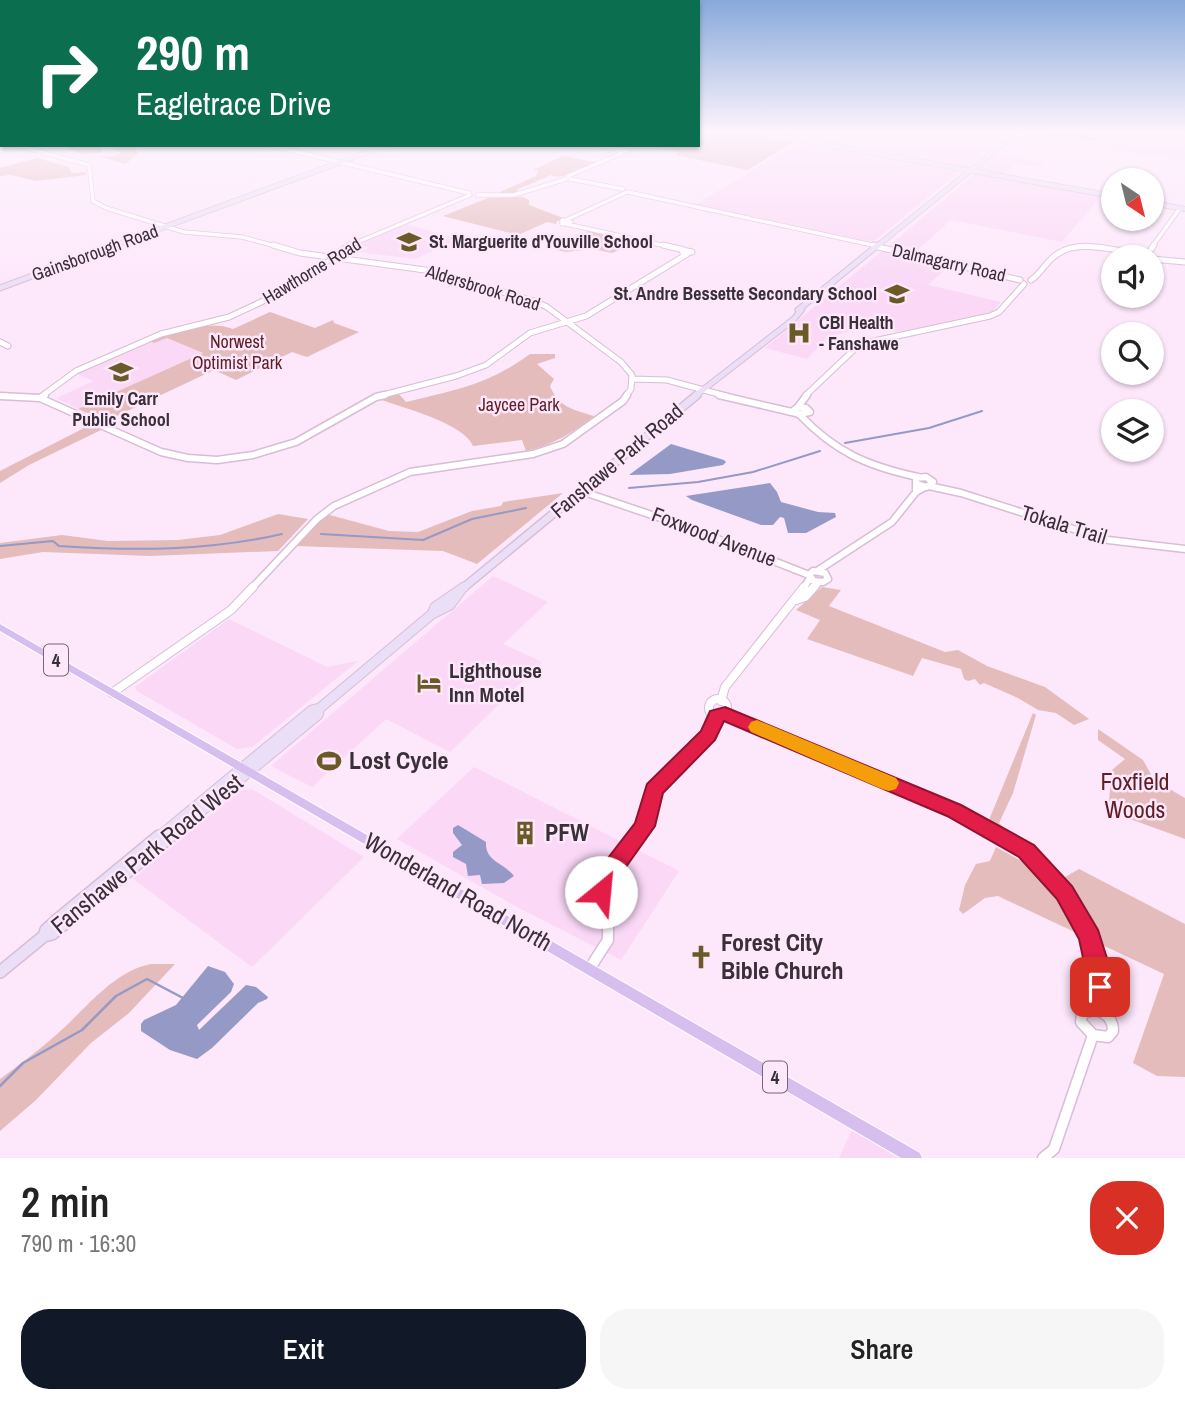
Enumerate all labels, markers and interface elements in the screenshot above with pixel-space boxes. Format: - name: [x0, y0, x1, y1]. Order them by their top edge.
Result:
- text: 290 m: [136, 19, 250, 85]
- icon: right: [21, 28, 112, 119]
- text: Eagletrace Drive: [136, 82, 331, 125]
- north arrow: [1101, 168, 1164, 231]
- map controls: [1101, 168, 1164, 462]
- street label: Gainsborough Road: [28, 218, 162, 287]
- school or university icon: St. Marguerite d'Youville School: [395, 228, 423, 256]
- place label: St. Marguerite d'Youville School: [429, 229, 653, 254]
- street label: Hawthorne Road: [258, 231, 366, 310]
- street label: Dalmagarry Road: [890, 237, 1008, 288]
- button: sound: [1101, 245, 1164, 308]
- street label: Aldersbrook Road: [422, 258, 543, 317]
- school or university icon: St. Andre Bessette Secondary School: [883, 280, 911, 308]
- place label: St. Andre Bessette Secondary School: [613, 281, 877, 306]
- place label: CBI Health - Fanshawe: [819, 310, 899, 356]
- hospital icon: CBI Health - Fanshawe: [785, 319, 813, 347]
- button: search: [1101, 322, 1164, 385]
- park label: Norwest Optimist Park: [192, 329, 283, 375]
- school or university icon: Emily Carr Public School: [107, 358, 135, 386]
- place label: Emily Carr Public School: [72, 386, 170, 432]
- park label: Jaycee Park: [478, 392, 560, 417]
- street label: Fanshawe Park Road: [544, 397, 689, 525]
- button: layers: [1101, 399, 1164, 462]
- street label: Tokala Trail: [1018, 498, 1111, 551]
- street label: Foxwood Avenue: [648, 500, 781, 574]
- road number: 4: [44, 645, 68, 676]
- place label: Lighthouse Inn Motel: [449, 656, 542, 709]
- hotel icon: Lighthouse Inn Motel: [415, 669, 443, 697]
- place label: Lost Cycle: [349, 744, 449, 776]
- sports icon: Lost Cycle: [315, 747, 343, 775]
- street label: Fanshawe Park Road West: [44, 765, 249, 941]
- park label: Foxfield Woods: [1100, 765, 1170, 825]
- place label: PFW: [545, 816, 589, 848]
- building icon: PFW: [511, 819, 539, 847]
- street label: Wonderland Road North: [359, 824, 558, 958]
- position arrow: [564, 855, 638, 929]
- place label: Forest City Bible Church: [721, 926, 843, 986]
- church icon: Forest City Bible Church: [687, 943, 715, 971]
- pin: [1070, 957, 1130, 1017]
- icon: arrive: [1081, 968, 1119, 1006]
- road number: 4: [763, 1062, 787, 1092]
- text: 2 min: [21, 1174, 110, 1230]
- button: close: [1090, 1181, 1164, 1255]
- text: 790 m · 16:30: [21, 1228, 136, 1259]
- button: Exit: [21, 1309, 586, 1389]
- button: Share: [600, 1309, 1164, 1389]

